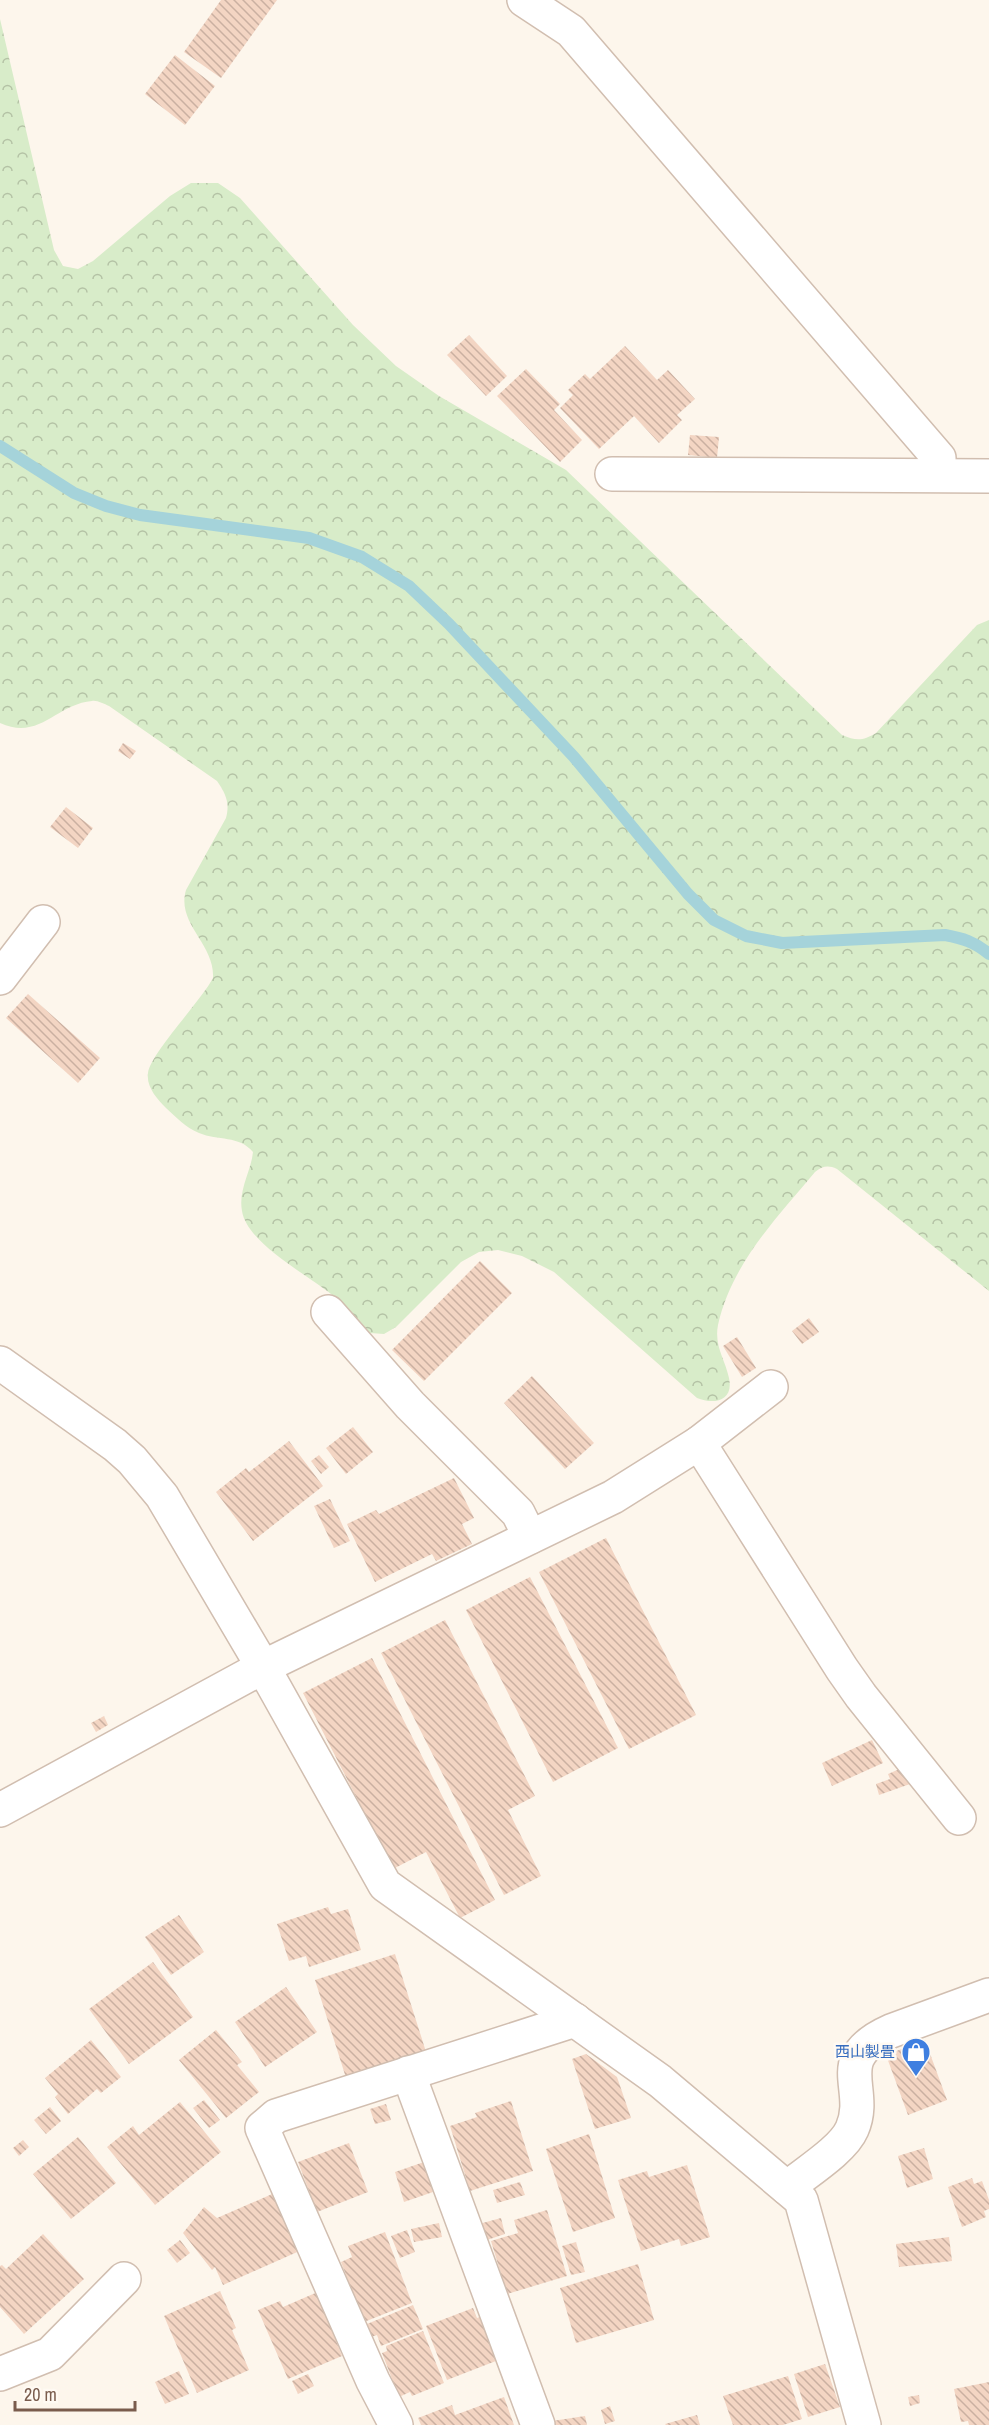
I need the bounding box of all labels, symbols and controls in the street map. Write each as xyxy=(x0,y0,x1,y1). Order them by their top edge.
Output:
shop icon: 西山製畳 xyxy=(900,2036,932,2078)
place label: 西山製畳 xyxy=(835,2041,895,2062)
scale bar xyxy=(15,2374,135,2412)
text: 20 m xyxy=(24,2382,57,2407)

